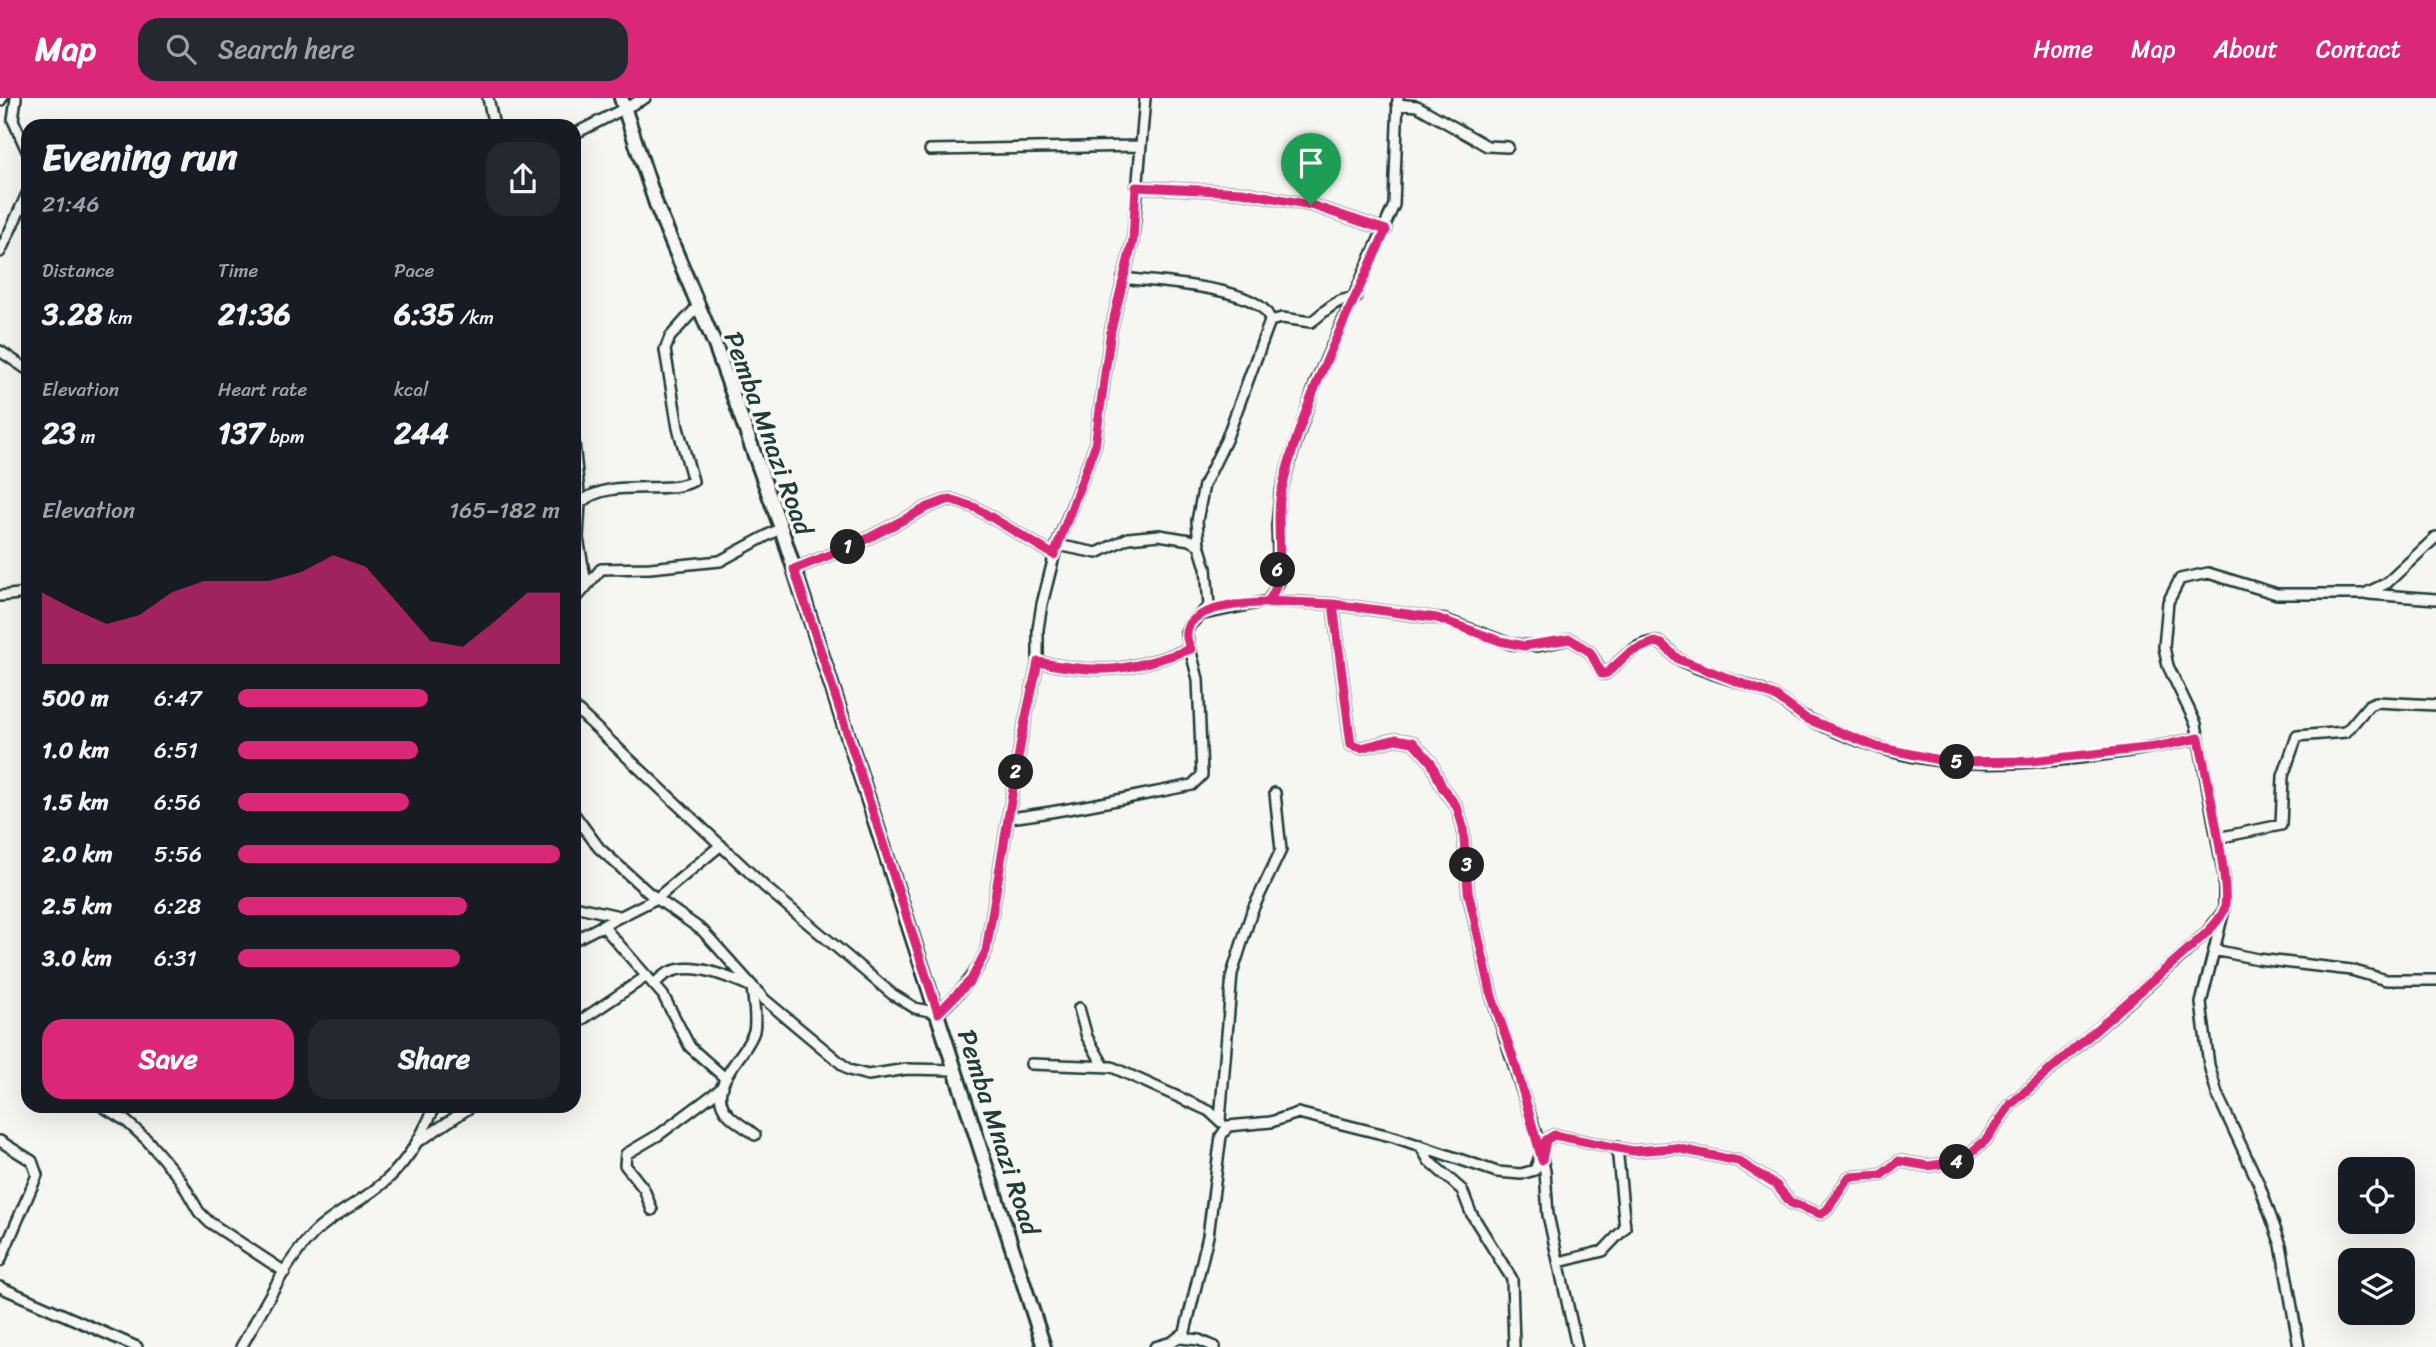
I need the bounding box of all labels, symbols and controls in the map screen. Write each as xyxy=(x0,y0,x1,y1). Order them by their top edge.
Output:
search box xyxy=(138,18,628,81)
text: Map xyxy=(35,20,96,78)
text: Search here xyxy=(218,26,355,72)
text: Home xyxy=(2033,28,2093,70)
text: Map xyxy=(2131,28,2175,70)
text: About xyxy=(2213,28,2278,70)
text: Contact xyxy=(2316,28,2401,70)
icon: search xyxy=(162,30,200,68)
text: Evening run xyxy=(42,124,238,191)
pin xyxy=(1281,133,1341,205)
button: share xyxy=(486,142,560,216)
icon: arrive xyxy=(1292,144,1330,182)
text: 21:46 xyxy=(42,184,100,225)
text: Distance xyxy=(42,254,114,287)
text: Time xyxy=(218,254,258,287)
text: Pace xyxy=(394,254,434,287)
text: 3.28 xyxy=(42,287,103,341)
text: 21:36 xyxy=(218,287,291,341)
text: 6:35 xyxy=(394,287,455,341)
text: km xyxy=(103,301,133,334)
text: /km xyxy=(455,301,494,334)
street label: Pemba Mnazi Road xyxy=(711,325,828,544)
text: Elevation xyxy=(42,373,119,406)
text: Heart rate xyxy=(218,373,307,406)
text: kcal xyxy=(394,373,429,406)
text: 23 xyxy=(42,406,76,460)
text: 137 xyxy=(218,406,264,460)
text: 244 xyxy=(394,406,449,460)
text: m xyxy=(76,420,95,453)
text: bpm xyxy=(264,420,304,453)
text: Elevation xyxy=(42,490,135,531)
text: 165–182 m xyxy=(449,490,560,531)
pin: 1 xyxy=(830,530,866,564)
text: 1 xyxy=(843,530,852,563)
pin: 6 xyxy=(1260,552,1296,588)
text: 6 xyxy=(1272,553,1283,586)
text: 500 m xyxy=(42,678,109,719)
text: 6:47 xyxy=(154,678,202,719)
text: 1.0 km xyxy=(42,730,109,771)
text: 6:51 xyxy=(154,730,198,771)
pin: 5 xyxy=(1940,744,1974,780)
text: 5 xyxy=(1951,745,1962,778)
pin: 2 xyxy=(998,754,1034,790)
text: 2 xyxy=(1010,755,1021,788)
text: 1.5 km xyxy=(42,782,109,823)
text: 6:56 xyxy=(154,782,201,823)
text: 2.0 km xyxy=(42,834,113,875)
text: 5:56 xyxy=(154,834,202,875)
pin: 3 xyxy=(1450,848,1484,882)
text: 3 xyxy=(1461,848,1472,881)
text: 2.5 km xyxy=(42,886,112,927)
text: 6:28 xyxy=(154,886,201,927)
text: 3.0 km xyxy=(42,938,112,979)
text: 6:31 xyxy=(154,938,197,979)
button: Save xyxy=(42,1019,294,1099)
button: Share xyxy=(308,1019,560,1099)
street label: Pemba Mnazi Road xyxy=(944,1023,1055,1243)
pin: 4 xyxy=(1940,1144,1974,1180)
text: 4 xyxy=(1951,1145,1962,1178)
map controls xyxy=(2338,1157,2415,1325)
button: locate xyxy=(2338,1157,2415,1234)
button: layers xyxy=(2338,1248,2415,1325)

